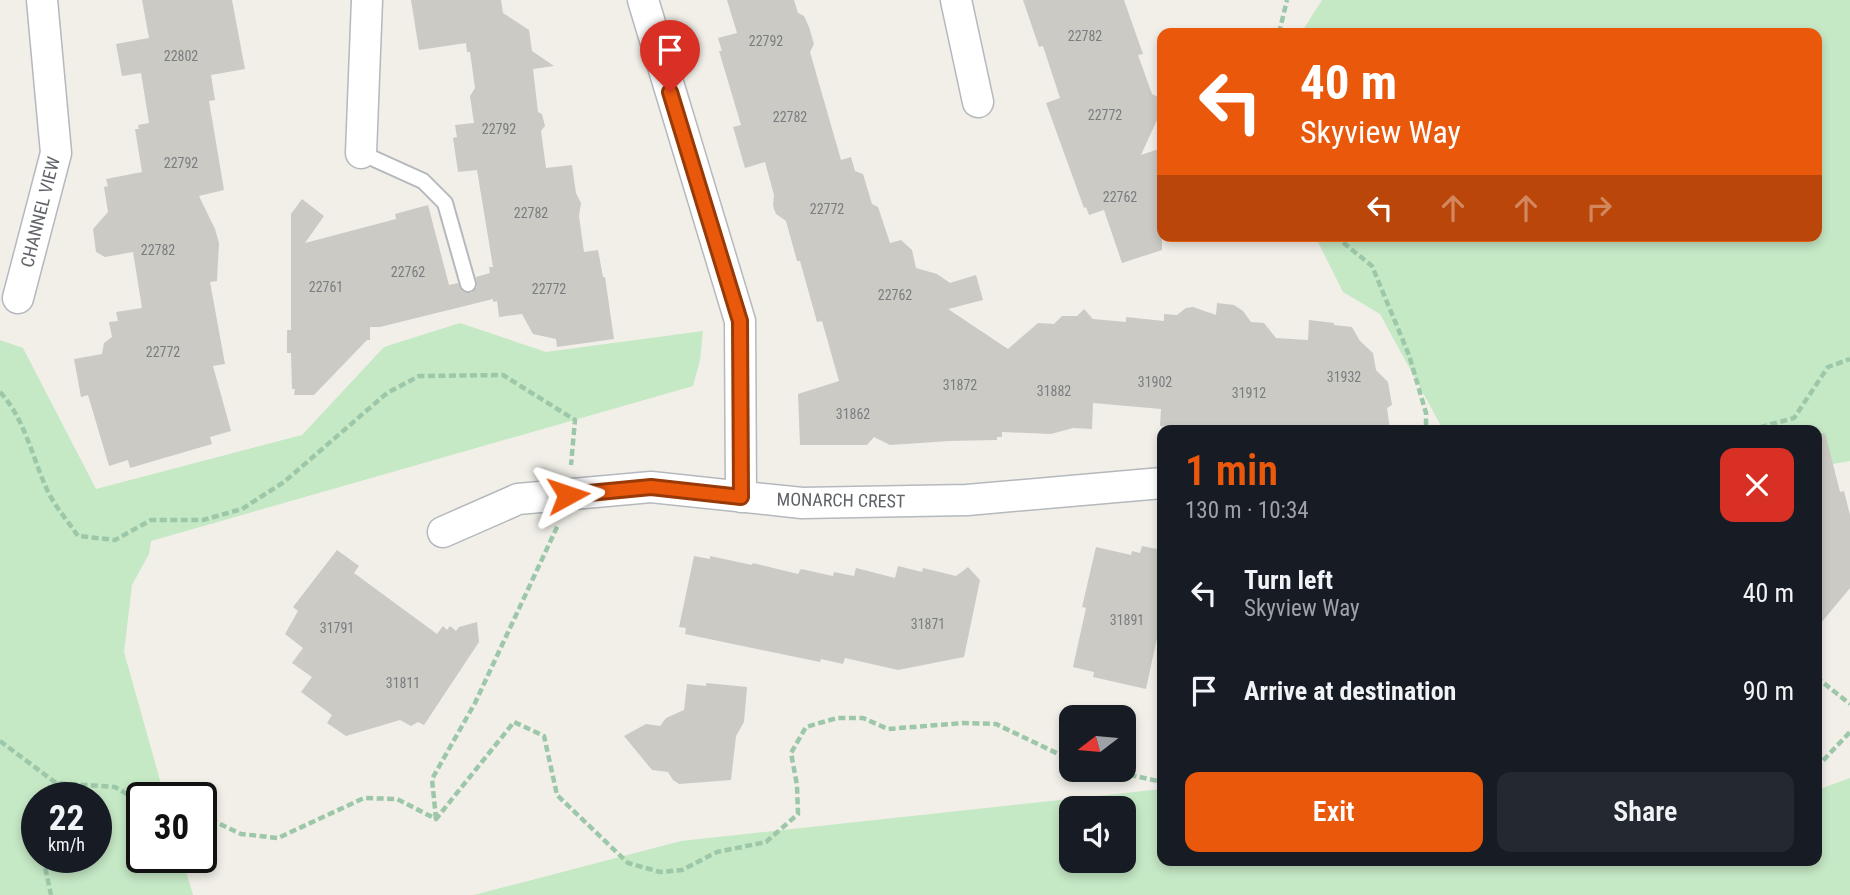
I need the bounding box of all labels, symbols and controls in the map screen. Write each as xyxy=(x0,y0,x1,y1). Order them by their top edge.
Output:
pin xyxy=(640,20,700,92)
house number: 22782 xyxy=(1068,28,1102,44)
icon: arrive xyxy=(651,31,689,69)
house number: 22792 xyxy=(749,33,783,49)
house number: 22802 xyxy=(164,48,198,64)
text: 40 m xyxy=(1300,54,1397,111)
icon: left xyxy=(1185,56,1276,147)
house number: 22772 xyxy=(1088,107,1122,123)
house number: 22782 xyxy=(773,109,807,125)
text: Skyview Way xyxy=(1300,113,1461,151)
house number: 22792 xyxy=(482,121,516,137)
street label: CHANNEL VIEW xyxy=(16,154,64,269)
house number: 22792 xyxy=(164,155,198,171)
house number: 22762 xyxy=(1103,189,1137,205)
icon: left xyxy=(1361,189,1399,227)
icon: ahead xyxy=(1434,189,1472,227)
icon: ahead xyxy=(1507,189,1545,227)
icon: right xyxy=(1580,189,1618,227)
house number: 22772 xyxy=(810,201,844,217)
house number: 22782 xyxy=(514,205,548,221)
house number: 22782 xyxy=(141,242,175,258)
house number: 22762 xyxy=(391,264,425,280)
house number: 22761 xyxy=(309,279,343,295)
house number: 22772 xyxy=(532,281,566,297)
house number: 22762 xyxy=(878,287,912,303)
house number: 22772 xyxy=(146,344,180,360)
house number: 31932 xyxy=(1327,369,1361,385)
house number: 31902 xyxy=(1138,374,1172,390)
house number: 31872 xyxy=(943,377,977,393)
house number: 31882 xyxy=(1037,383,1071,399)
house number: 31912 xyxy=(1232,385,1266,401)
house number: 31862 xyxy=(836,406,870,422)
text: 1 min xyxy=(1185,446,1278,495)
button: close xyxy=(1720,448,1794,522)
position arrow xyxy=(531,458,605,532)
street label: MONARCH CREST xyxy=(777,488,905,512)
text: 130 m · 10:34 xyxy=(1185,497,1309,524)
text: Turn left xyxy=(1244,565,1333,595)
icon: left xyxy=(1185,574,1223,612)
text: 40 m xyxy=(1743,578,1794,608)
text: Skyview Way xyxy=(1244,595,1360,622)
house number: 31891 xyxy=(1110,612,1144,628)
house number: 31871 xyxy=(911,616,945,632)
house number: 31791 xyxy=(320,620,354,636)
icon: arrive xyxy=(1185,672,1223,710)
house number: 31811 xyxy=(386,675,420,691)
text: Arrive at destination xyxy=(1244,676,1456,706)
text: 90 m xyxy=(1743,676,1794,706)
north arrow xyxy=(1059,705,1136,782)
map controls xyxy=(1059,705,1136,873)
button: Exit xyxy=(1185,772,1483,852)
button: Share xyxy=(1497,772,1794,852)
speed limit sign: 30 xyxy=(126,782,217,873)
button: sound xyxy=(1059,796,1136,873)
text: 22 xyxy=(49,798,84,839)
text: km/h xyxy=(48,834,85,855)

